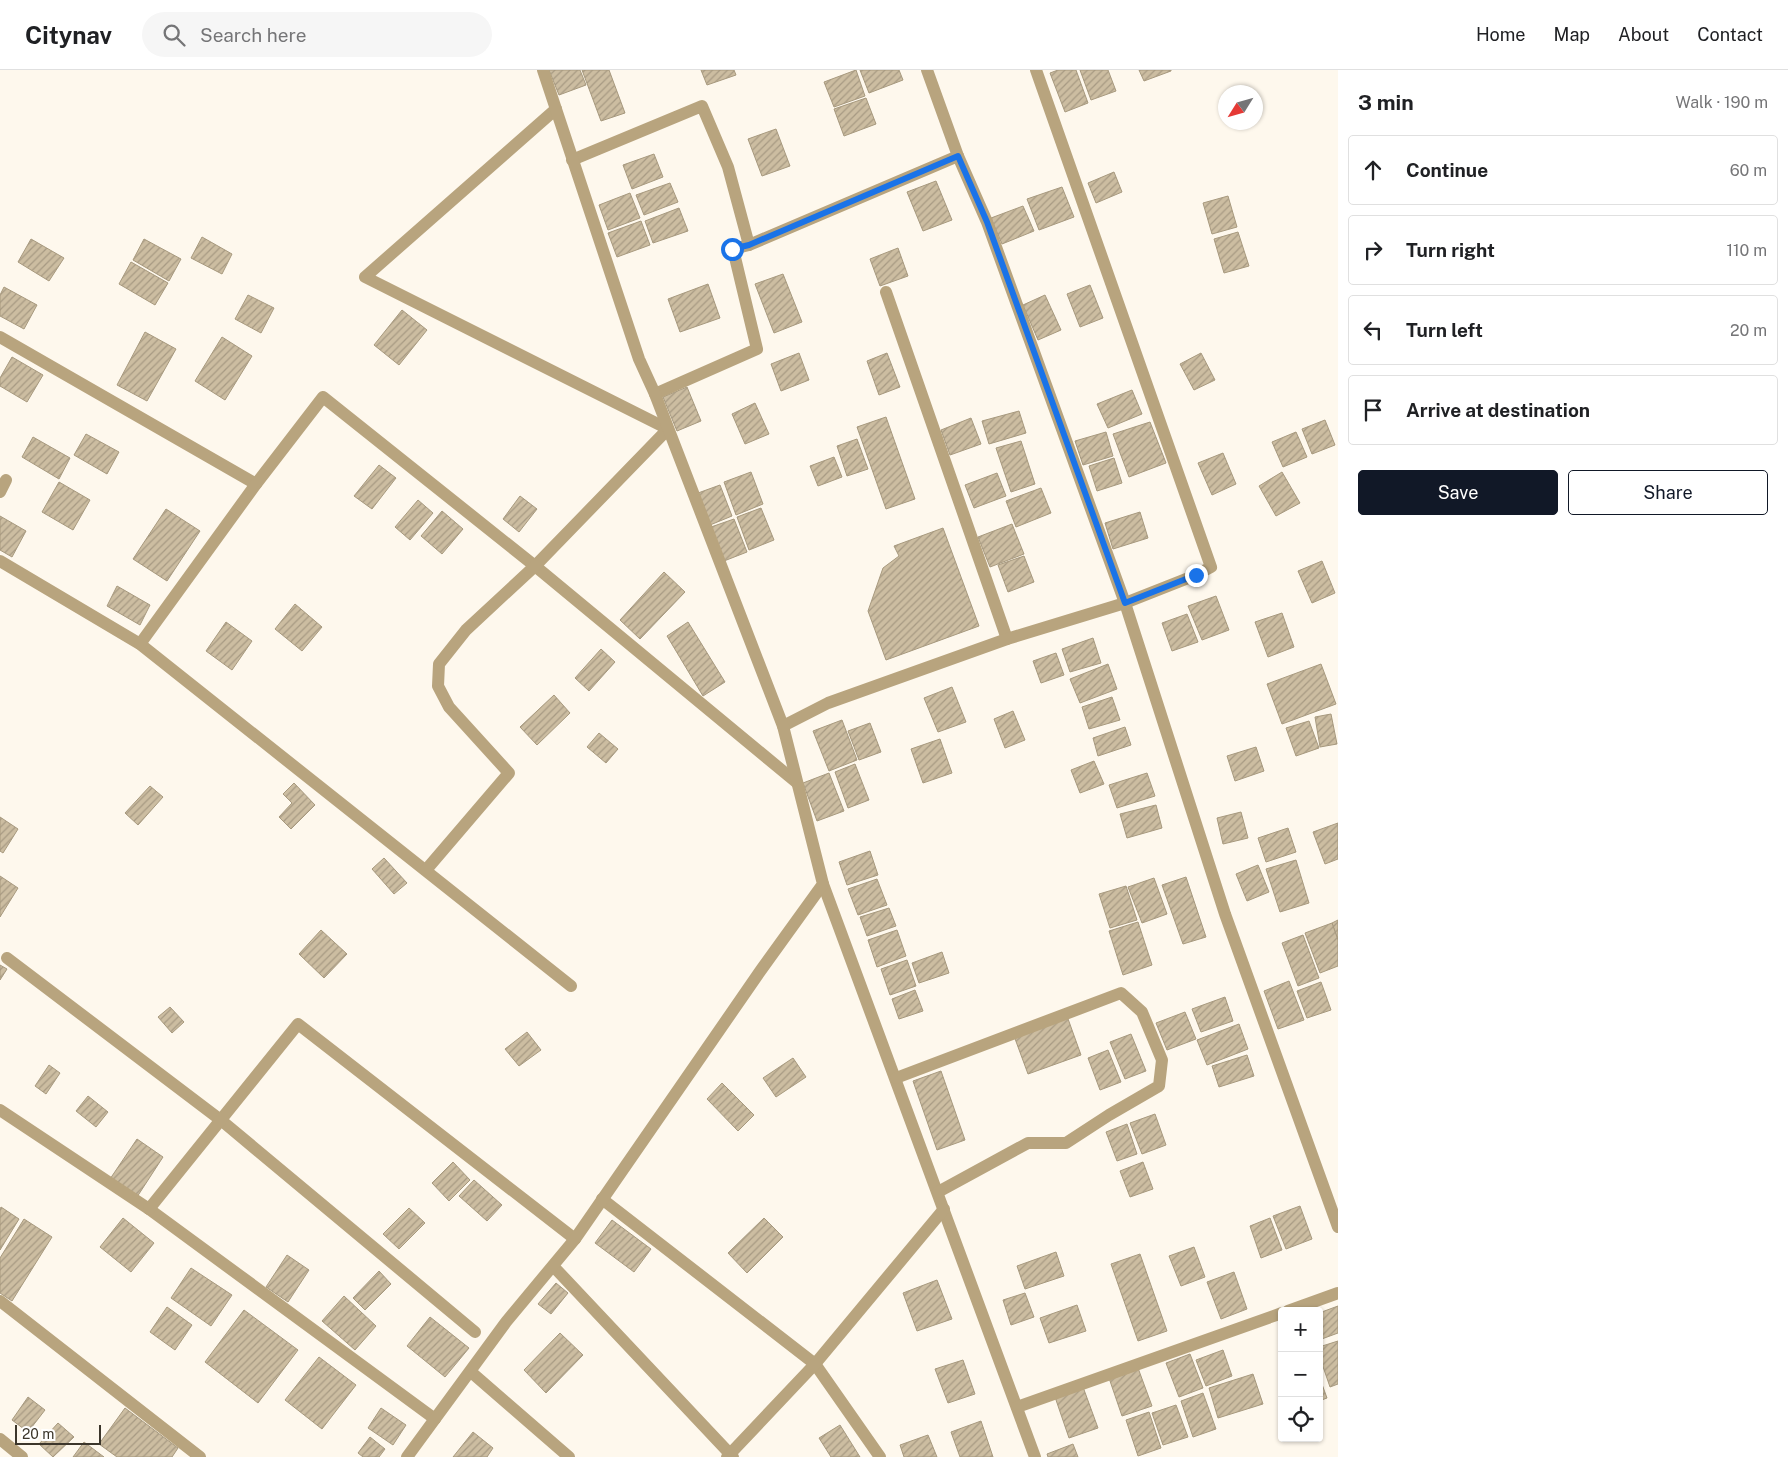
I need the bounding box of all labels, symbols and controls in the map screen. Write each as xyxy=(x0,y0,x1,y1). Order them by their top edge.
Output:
search box xyxy=(142,12,492,57)
text: Citynav xyxy=(25,21,112,49)
icon: search xyxy=(160,21,188,49)
text: Search here xyxy=(200,24,307,46)
text: Home xyxy=(1476,24,1526,45)
text: Map xyxy=(1554,24,1590,45)
text: About xyxy=(1618,24,1669,45)
text: Contact xyxy=(1697,24,1763,45)
north arrow xyxy=(1218,85,1263,130)
text: 3 min xyxy=(1358,90,1414,115)
text: Walk · 190 m xyxy=(1676,93,1768,112)
icon: ahead xyxy=(1359,156,1387,184)
text: Continue xyxy=(1406,159,1488,181)
text: 60 m xyxy=(1730,161,1767,180)
icon: right xyxy=(1359,236,1387,264)
route start xyxy=(721,238,744,261)
text: Turn right xyxy=(1406,239,1495,261)
text: 110 m xyxy=(1726,241,1767,260)
icon: left xyxy=(1359,316,1387,344)
text: Turn left xyxy=(1406,319,1483,341)
text: 20 m xyxy=(1730,321,1767,340)
icon: arrive xyxy=(1359,396,1387,424)
text: Arrive at destination xyxy=(1406,399,1590,421)
button: Save xyxy=(1358,470,1558,515)
button: Share xyxy=(1568,470,1768,515)
route end xyxy=(1185,564,1208,587)
map controls xyxy=(1278,1307,1323,1442)
button: + xyxy=(1278,1307,1323,1352)
button: − xyxy=(1278,1352,1323,1397)
button: locate xyxy=(1278,1397,1323,1442)
scale bar xyxy=(15,1422,101,1445)
text: 20 m xyxy=(22,1426,54,1442)

